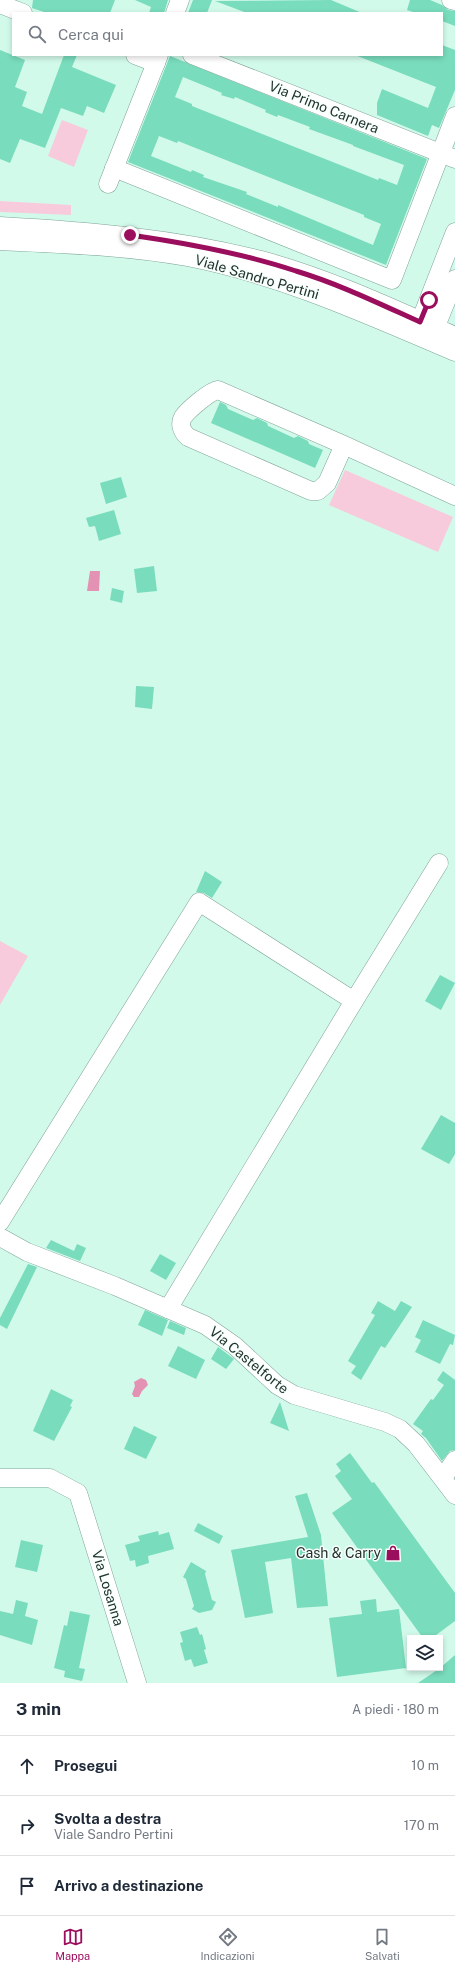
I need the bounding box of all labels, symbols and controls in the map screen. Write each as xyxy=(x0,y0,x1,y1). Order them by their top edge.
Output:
search box xyxy=(12,12,443,56)
icon: search xyxy=(26,23,48,45)
text: Cerca qui xyxy=(58,26,124,43)
street label: Via Primo Carnera xyxy=(267,78,381,136)
route end xyxy=(121,226,139,244)
street label: Viale Sandro Pertini xyxy=(193,252,321,302)
route start xyxy=(420,291,438,309)
street label: Via Castelforte xyxy=(206,1323,292,1397)
shop icon: Cash & Carry xyxy=(384,1544,402,1562)
place label: Cash & Carry xyxy=(296,1545,381,1561)
street label: Via Losanna xyxy=(89,1548,127,1628)
map controls xyxy=(407,1635,443,1671)
button: layers xyxy=(407,1635,443,1671)
text: 3 min xyxy=(16,1699,61,1719)
text: A piedi · 180 m xyxy=(352,1702,439,1717)
icon: ahead xyxy=(16,1755,38,1777)
text: Prosegui xyxy=(54,1757,117,1774)
text: 10 m xyxy=(411,1758,439,1773)
text: Svolta a destra xyxy=(54,1810,161,1827)
icon: right xyxy=(16,1815,38,1837)
text: 170 m xyxy=(404,1818,439,1833)
text: Viale Sandro Pertini xyxy=(54,1827,173,1842)
icon: arrive xyxy=(16,1875,38,1897)
text: Arrivo a destinazione xyxy=(54,1877,203,1894)
tab: Mappa xyxy=(55,1926,90,1962)
tab: Indicazioni xyxy=(200,1926,255,1962)
tab: Salvati xyxy=(365,1926,400,1962)

